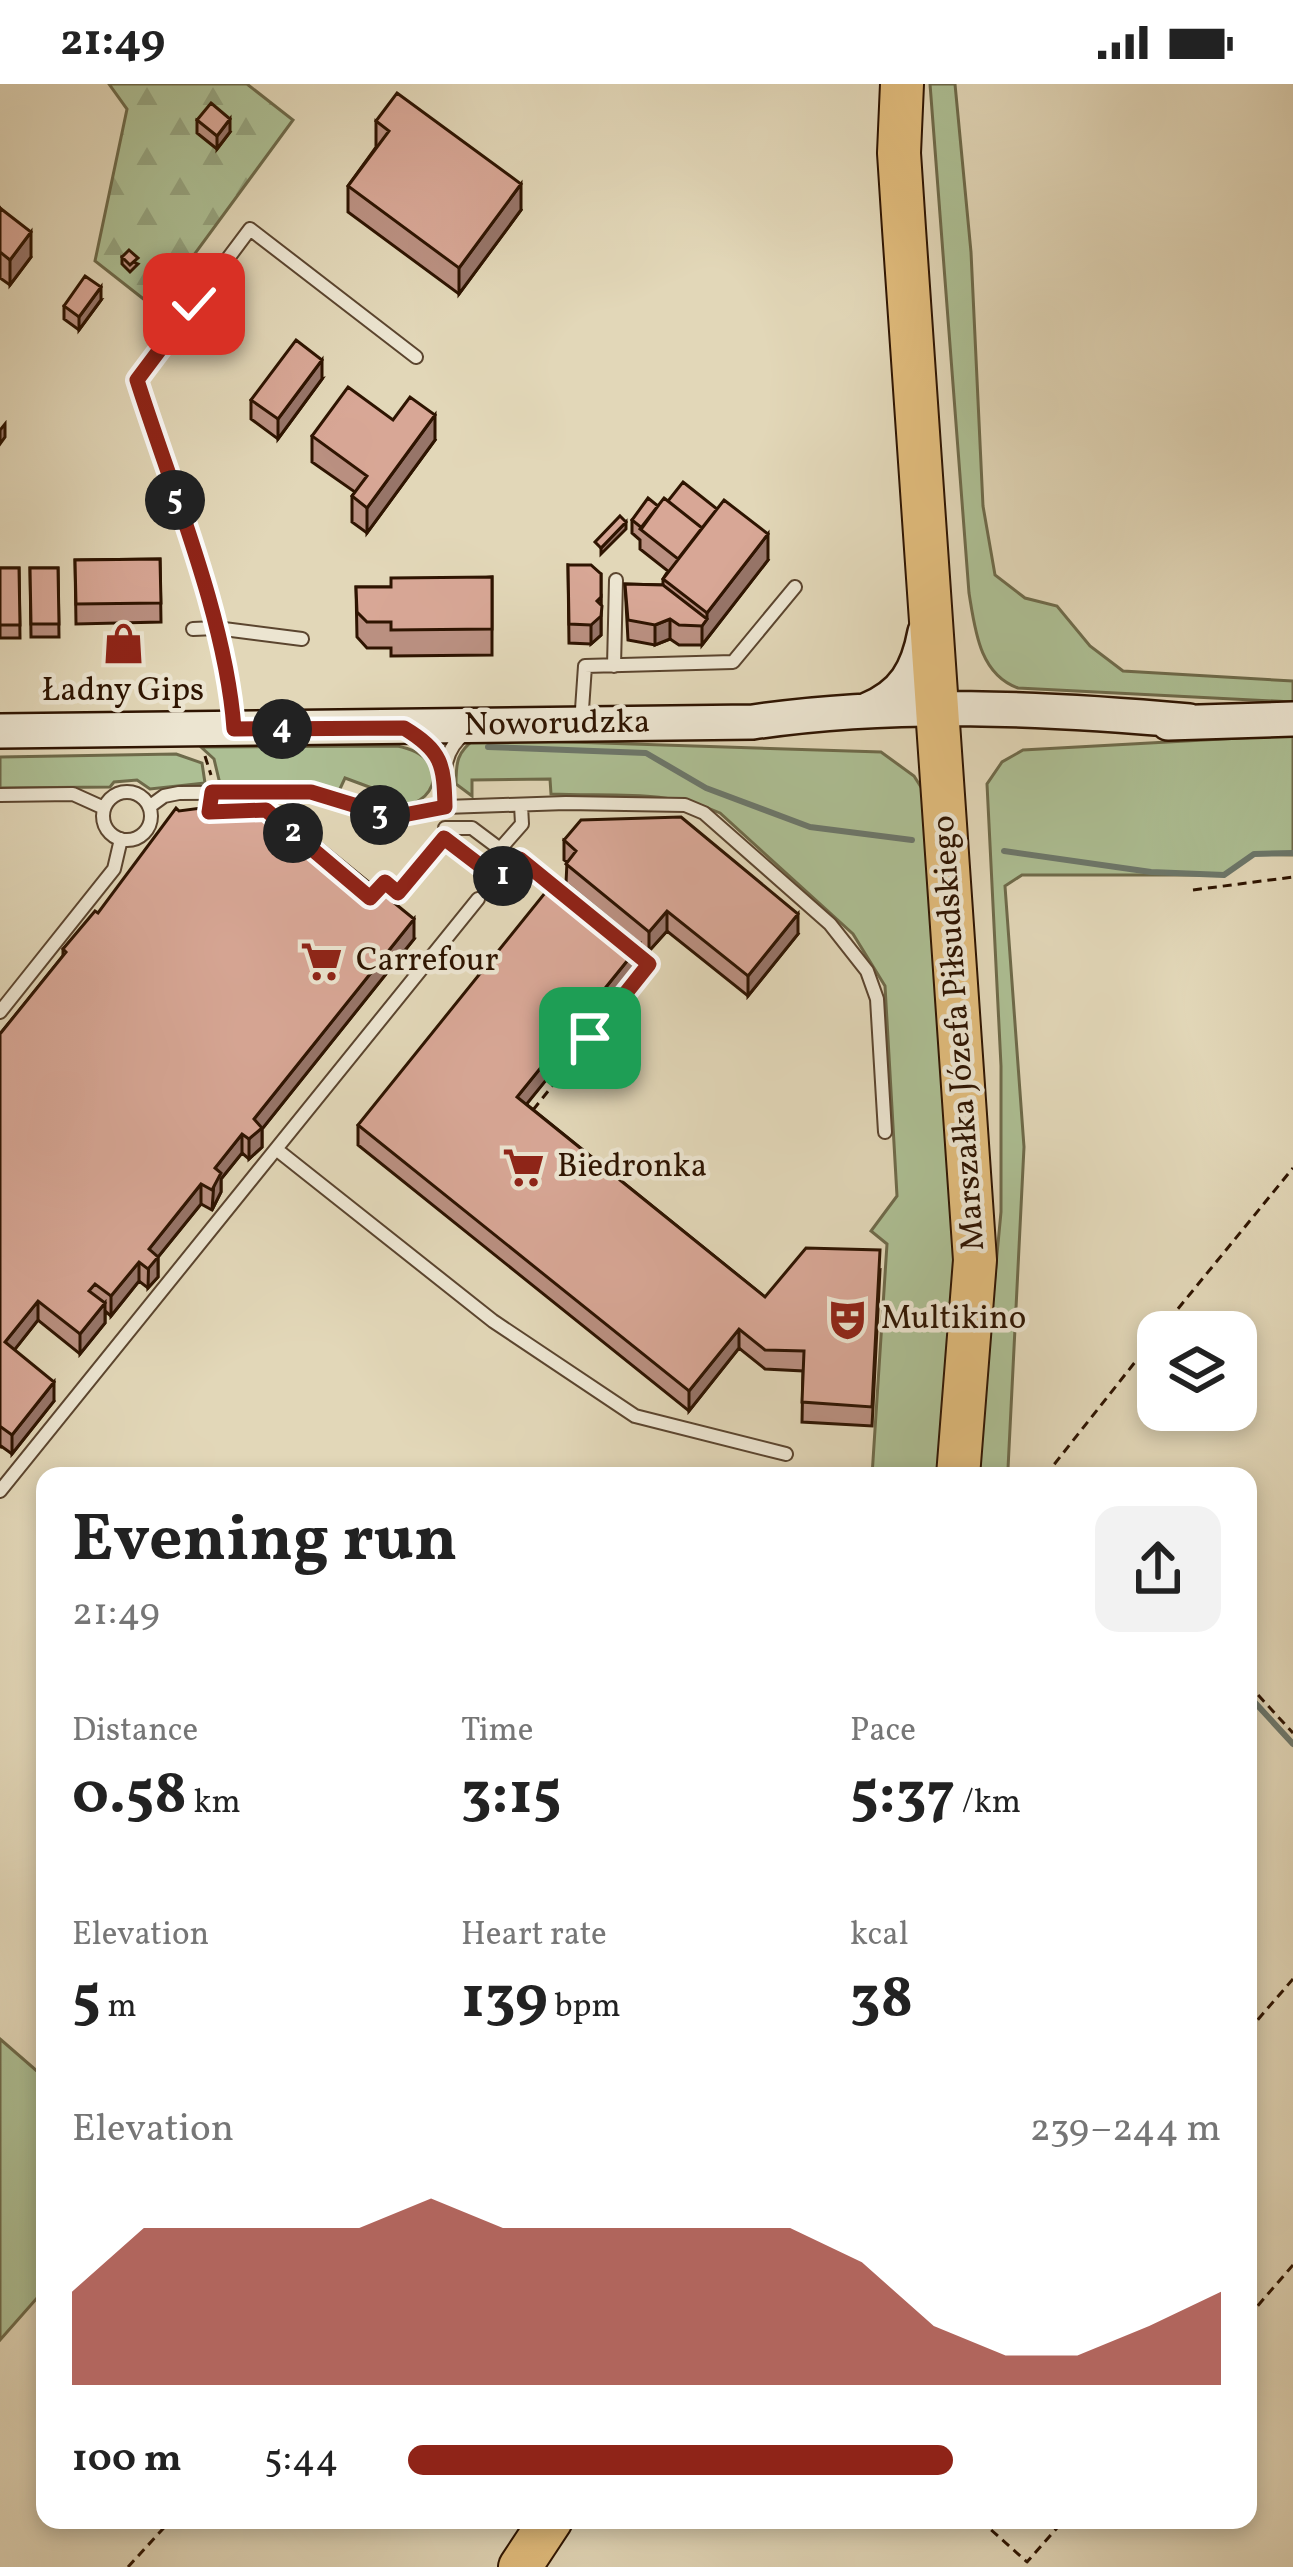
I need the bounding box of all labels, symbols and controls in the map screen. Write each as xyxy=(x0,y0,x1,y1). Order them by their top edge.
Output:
text: 21:49 xyxy=(60,11,165,74)
pin xyxy=(143,253,245,355)
icon: check xyxy=(161,271,227,337)
pin: 5 xyxy=(145,470,205,530)
text: 5 xyxy=(167,477,183,523)
shop icon: Ładny Gips xyxy=(100,621,146,667)
place label: Ładny Gips xyxy=(42,669,204,715)
pin: 4 xyxy=(252,699,312,759)
street label: Noworudzka xyxy=(463,700,651,750)
text: 4 xyxy=(272,706,292,752)
pin: 3 xyxy=(350,785,410,845)
text: 3 xyxy=(372,792,388,838)
pin: 2 xyxy=(263,803,323,863)
text: 2 xyxy=(284,810,302,856)
street label: Marszałka Józefa Piłsudskiego xyxy=(922,814,998,1252)
pin: 1 xyxy=(473,846,533,906)
text: 1 xyxy=(496,853,510,899)
supermarket icon: Carrefour xyxy=(299,939,345,985)
place label: Carrefour xyxy=(356,939,499,985)
pin xyxy=(539,987,641,1089)
icon: arrive xyxy=(557,1005,623,1071)
supermarket icon: Biedronka xyxy=(500,1145,546,1191)
place label: Biedronka xyxy=(557,1145,707,1191)
theatre icon: Multikino xyxy=(824,1297,870,1343)
place label: Multikino xyxy=(881,1297,1026,1343)
map controls xyxy=(1137,1311,1257,1431)
button: layers xyxy=(1137,1311,1257,1431)
text: Evening run xyxy=(72,1496,458,1588)
button: share xyxy=(1095,1506,1221,1632)
text: 21:49 xyxy=(72,1587,160,1641)
text: Distance xyxy=(72,1709,198,1755)
text: Time xyxy=(461,1709,533,1755)
text: Pace xyxy=(850,1709,916,1755)
text: 0.58 xyxy=(72,1755,187,1838)
text: 3:15 xyxy=(461,1755,562,1838)
text: 5:37 xyxy=(850,1755,955,1838)
text: km xyxy=(187,1781,241,1827)
text: /km xyxy=(955,1781,1021,1827)
text: Elevation xyxy=(72,1913,209,1959)
text: Heart rate xyxy=(461,1913,607,1959)
text: kcal xyxy=(850,1913,909,1959)
text: 5 xyxy=(72,1959,101,2042)
text: 139 xyxy=(461,1959,548,2042)
text: 38 xyxy=(850,1959,913,2042)
text: m xyxy=(101,1985,137,2031)
text: bpm xyxy=(548,1985,621,2031)
text: Elevation xyxy=(72,2103,234,2157)
text: 239–244 m xyxy=(1030,2103,1221,2157)
text: 100 m xyxy=(72,2433,182,2487)
text: 5:44 xyxy=(264,2433,339,2487)

